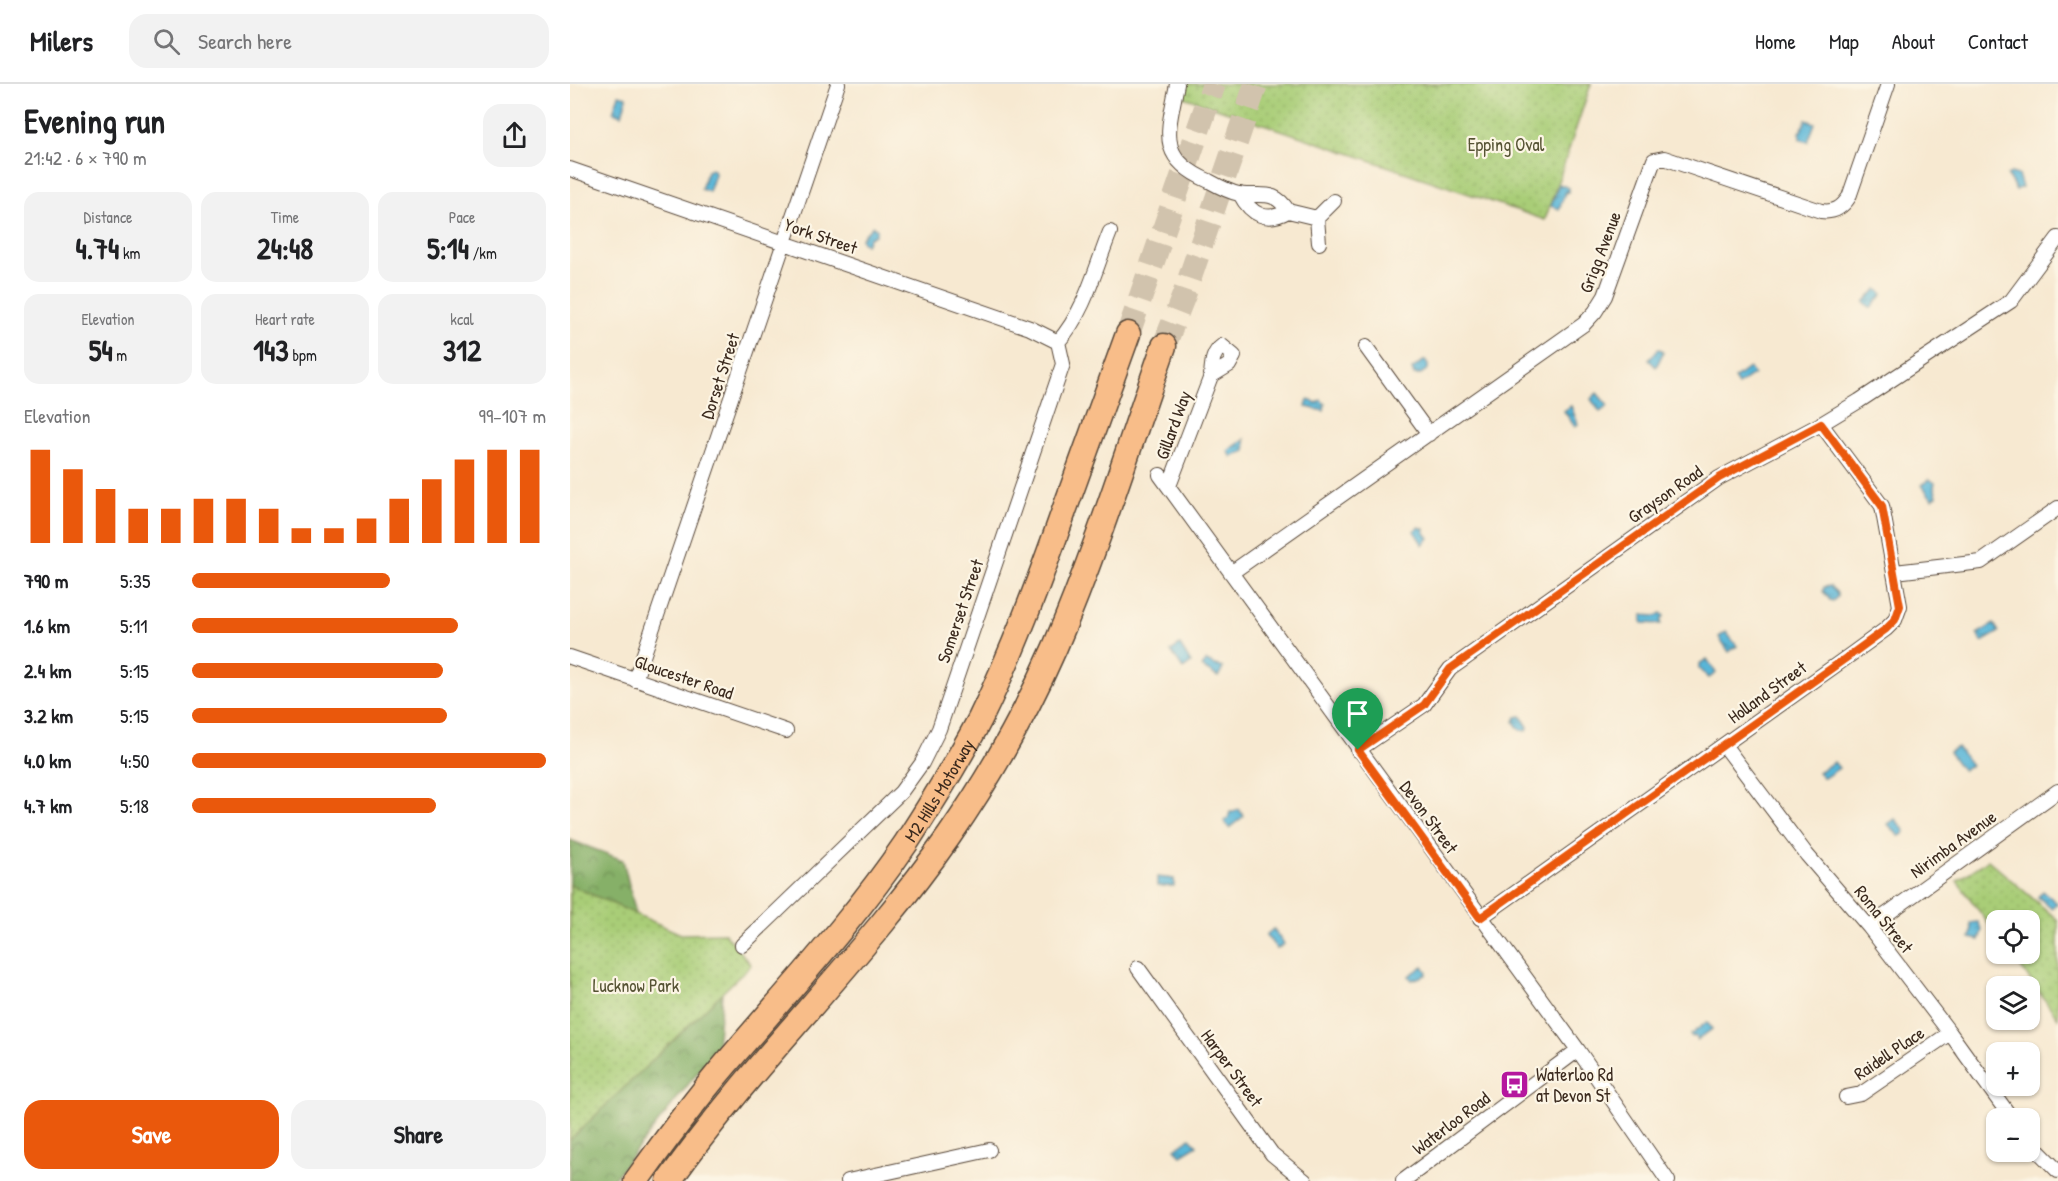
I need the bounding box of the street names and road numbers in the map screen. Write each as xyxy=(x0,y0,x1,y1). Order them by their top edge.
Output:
street label: Grigg Avenue xyxy=(1573,208,1627,296)
street label: York Street xyxy=(781,212,862,260)
street label: Dorset Street xyxy=(694,329,746,422)
street label: Gillard Way xyxy=(1149,387,1197,463)
street label: Grayson Road xyxy=(1623,459,1707,529)
street label: Somerset Street xyxy=(931,555,990,666)
street label: Gloucester Road xyxy=(631,648,737,706)
street label: Holland Street xyxy=(1723,654,1812,729)
street label: M2 Hills Motorway xyxy=(898,734,980,846)
street label: Devon Street xyxy=(1394,776,1464,859)
street label: Nirimba Avenue xyxy=(1905,804,2001,884)
street label: Roma Street xyxy=(1849,880,1920,959)
street label: Raidell Place xyxy=(1849,1020,1929,1086)
street label: Harper Street xyxy=(1195,1024,1269,1113)
street label: Waterloo Road xyxy=(1407,1086,1495,1160)

